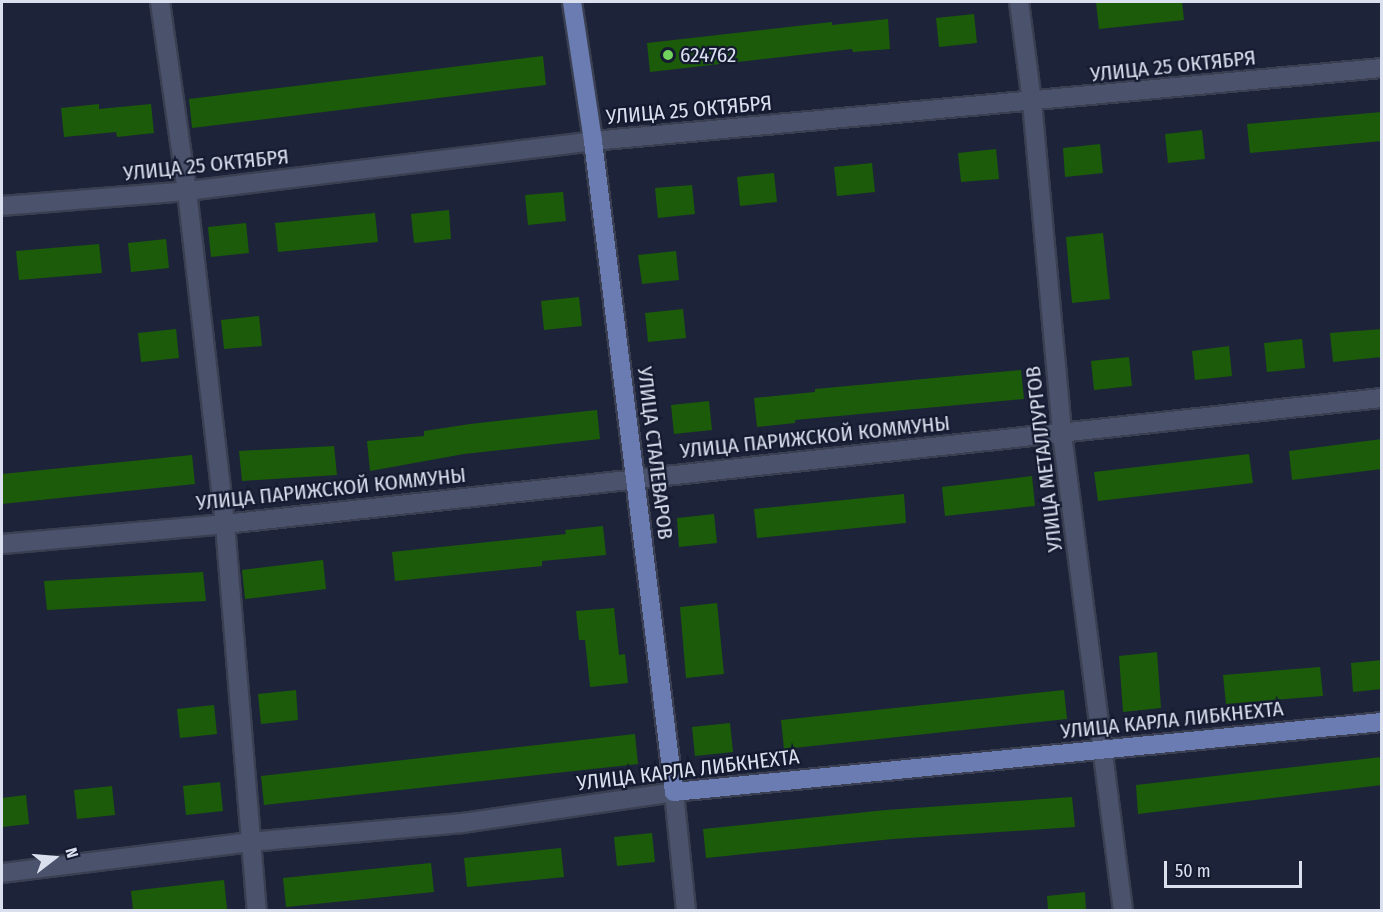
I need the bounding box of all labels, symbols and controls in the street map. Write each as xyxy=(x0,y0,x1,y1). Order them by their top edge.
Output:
place label: 624762 xyxy=(680,42,736,68)
street label: УЛИЦА 25 ОКТЯБРЯ xyxy=(1089,45,1257,87)
marker: 624762 xyxy=(661,48,675,62)
street label: УЛИЦА 25 ОКТЯБРЯ xyxy=(605,90,773,130)
street label: УЛИЦА 25 ОКТЯБРЯ xyxy=(122,144,290,186)
street label: УЛИЦА СТАЛЕВАРОВ xyxy=(632,365,678,541)
street label: УЛИЦА МЕТАЛЛУРГОВ xyxy=(1020,365,1068,553)
street label: УЛИЦА ПАРИЖСКОЙ КОММУНЫ xyxy=(679,410,951,464)
street label: УЛИЦА ПАРИЖСКОЙ КОММУНЫ xyxy=(195,462,467,516)
street label: УЛИЦА КАРЛА ЛИБКНЕХТА xyxy=(1059,696,1285,744)
street label: УЛИЦА КАРЛА ЛИБКНЕХТА xyxy=(575,744,801,796)
north arrow xyxy=(24,828,84,888)
text: N xyxy=(61,846,82,860)
scale bar xyxy=(1167,849,1305,887)
text: 50 m xyxy=(1175,860,1211,882)

